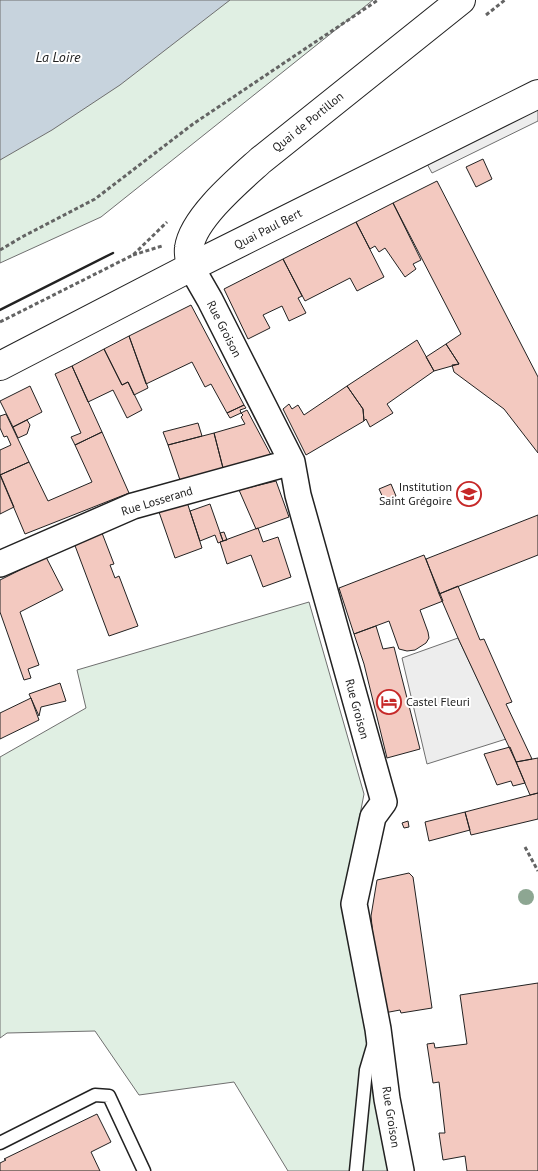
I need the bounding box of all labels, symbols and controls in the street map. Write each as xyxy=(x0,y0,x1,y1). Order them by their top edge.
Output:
water label: La Loire xyxy=(35,48,81,66)
street label: Quai de Portillon xyxy=(269,88,346,155)
street label: Quai Paul Bert xyxy=(231,205,304,252)
street label: Rue Groison xyxy=(204,298,245,360)
place label: Institution Saint Grégoire xyxy=(379,479,452,508)
school or university icon: Institution Saint Grégoire xyxy=(456,481,482,507)
street label: Rue Losserand xyxy=(119,483,194,519)
street label: Rue Groison xyxy=(342,677,373,741)
hotel icon: Castel Fleuri xyxy=(376,689,402,715)
place label: Castel Fleuri xyxy=(406,694,470,709)
street label: Rue Groison xyxy=(379,1085,404,1149)

